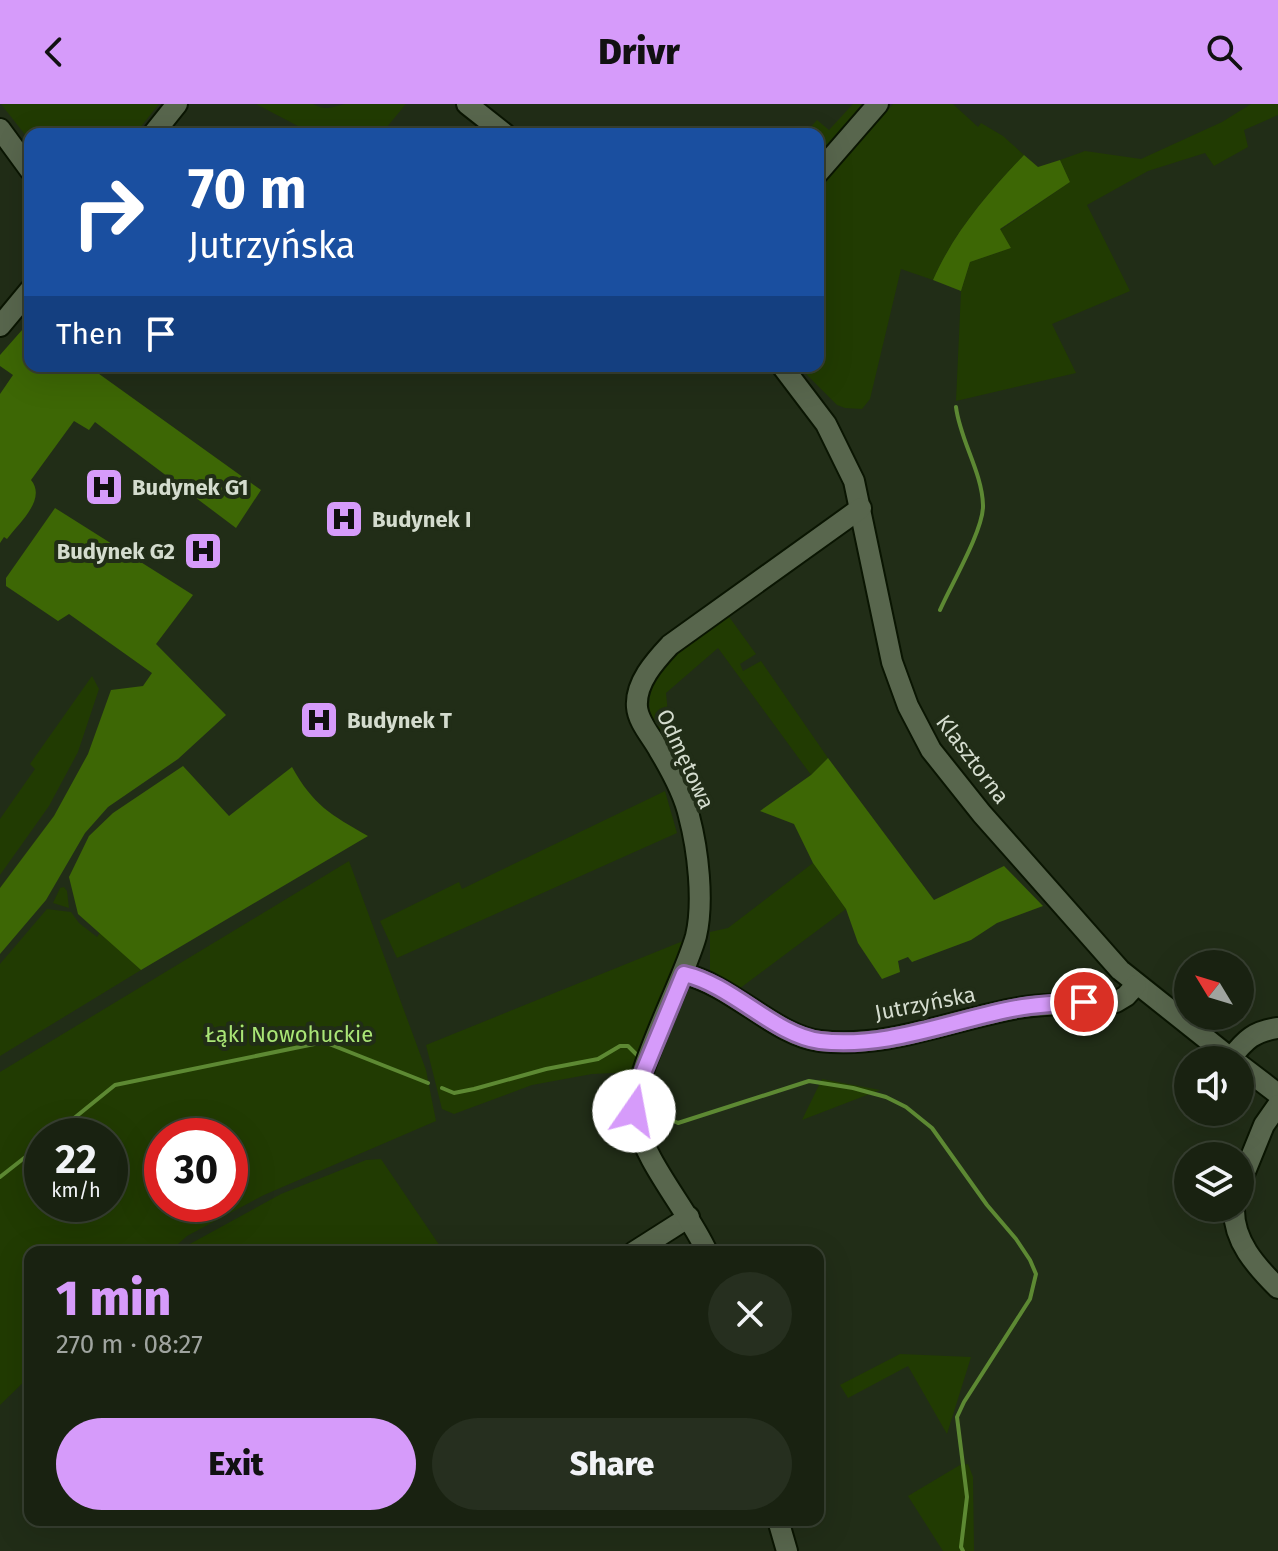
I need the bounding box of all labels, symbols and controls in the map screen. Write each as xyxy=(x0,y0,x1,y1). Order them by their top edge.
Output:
icon: back xyxy=(32,30,76,74)
text: Drivr xyxy=(598,30,680,74)
icon: search xyxy=(1202,30,1246,74)
text: 70 m xyxy=(188,156,307,223)
icon: right xyxy=(56,160,160,264)
text: Jutrzyńska xyxy=(188,224,355,268)
icon: arrive xyxy=(139,312,183,356)
text: Then xyxy=(56,316,123,352)
hospital icon: Budynek G1 xyxy=(83,466,125,508)
place label: Budynek G1 xyxy=(132,474,249,501)
hospital icon: Budynek I xyxy=(323,498,365,540)
place label: Budynek I xyxy=(372,506,471,533)
hospital icon: Budynek G2 xyxy=(182,530,224,572)
place label: Budynek G2 xyxy=(57,538,175,565)
hospital icon: Budynek T xyxy=(298,699,340,741)
street label: Odmętowa xyxy=(651,705,720,813)
place label: Budynek T xyxy=(347,707,452,734)
street label: Klasztorna xyxy=(930,709,1015,809)
north arrow xyxy=(1174,950,1254,1030)
map controls xyxy=(1174,950,1254,1222)
pin xyxy=(1050,968,1118,1036)
street label: Jutrzyńska xyxy=(872,980,978,1026)
icon: arrive xyxy=(1062,980,1106,1024)
park label: Łąki Nowohuckie xyxy=(205,1021,373,1048)
button: sound xyxy=(1174,1046,1254,1126)
position arrow xyxy=(592,1069,676,1153)
speed limit sign: 30 xyxy=(144,1118,248,1222)
text: 22 xyxy=(55,1136,97,1184)
button: layers xyxy=(1174,1142,1254,1222)
text: km/h xyxy=(51,1178,101,1202)
text: 1 min xyxy=(56,1270,171,1328)
button: close xyxy=(708,1272,792,1356)
text: 270 m · 08:27 xyxy=(56,1329,203,1360)
button: Exit xyxy=(56,1418,416,1510)
button: Share xyxy=(432,1418,792,1510)

